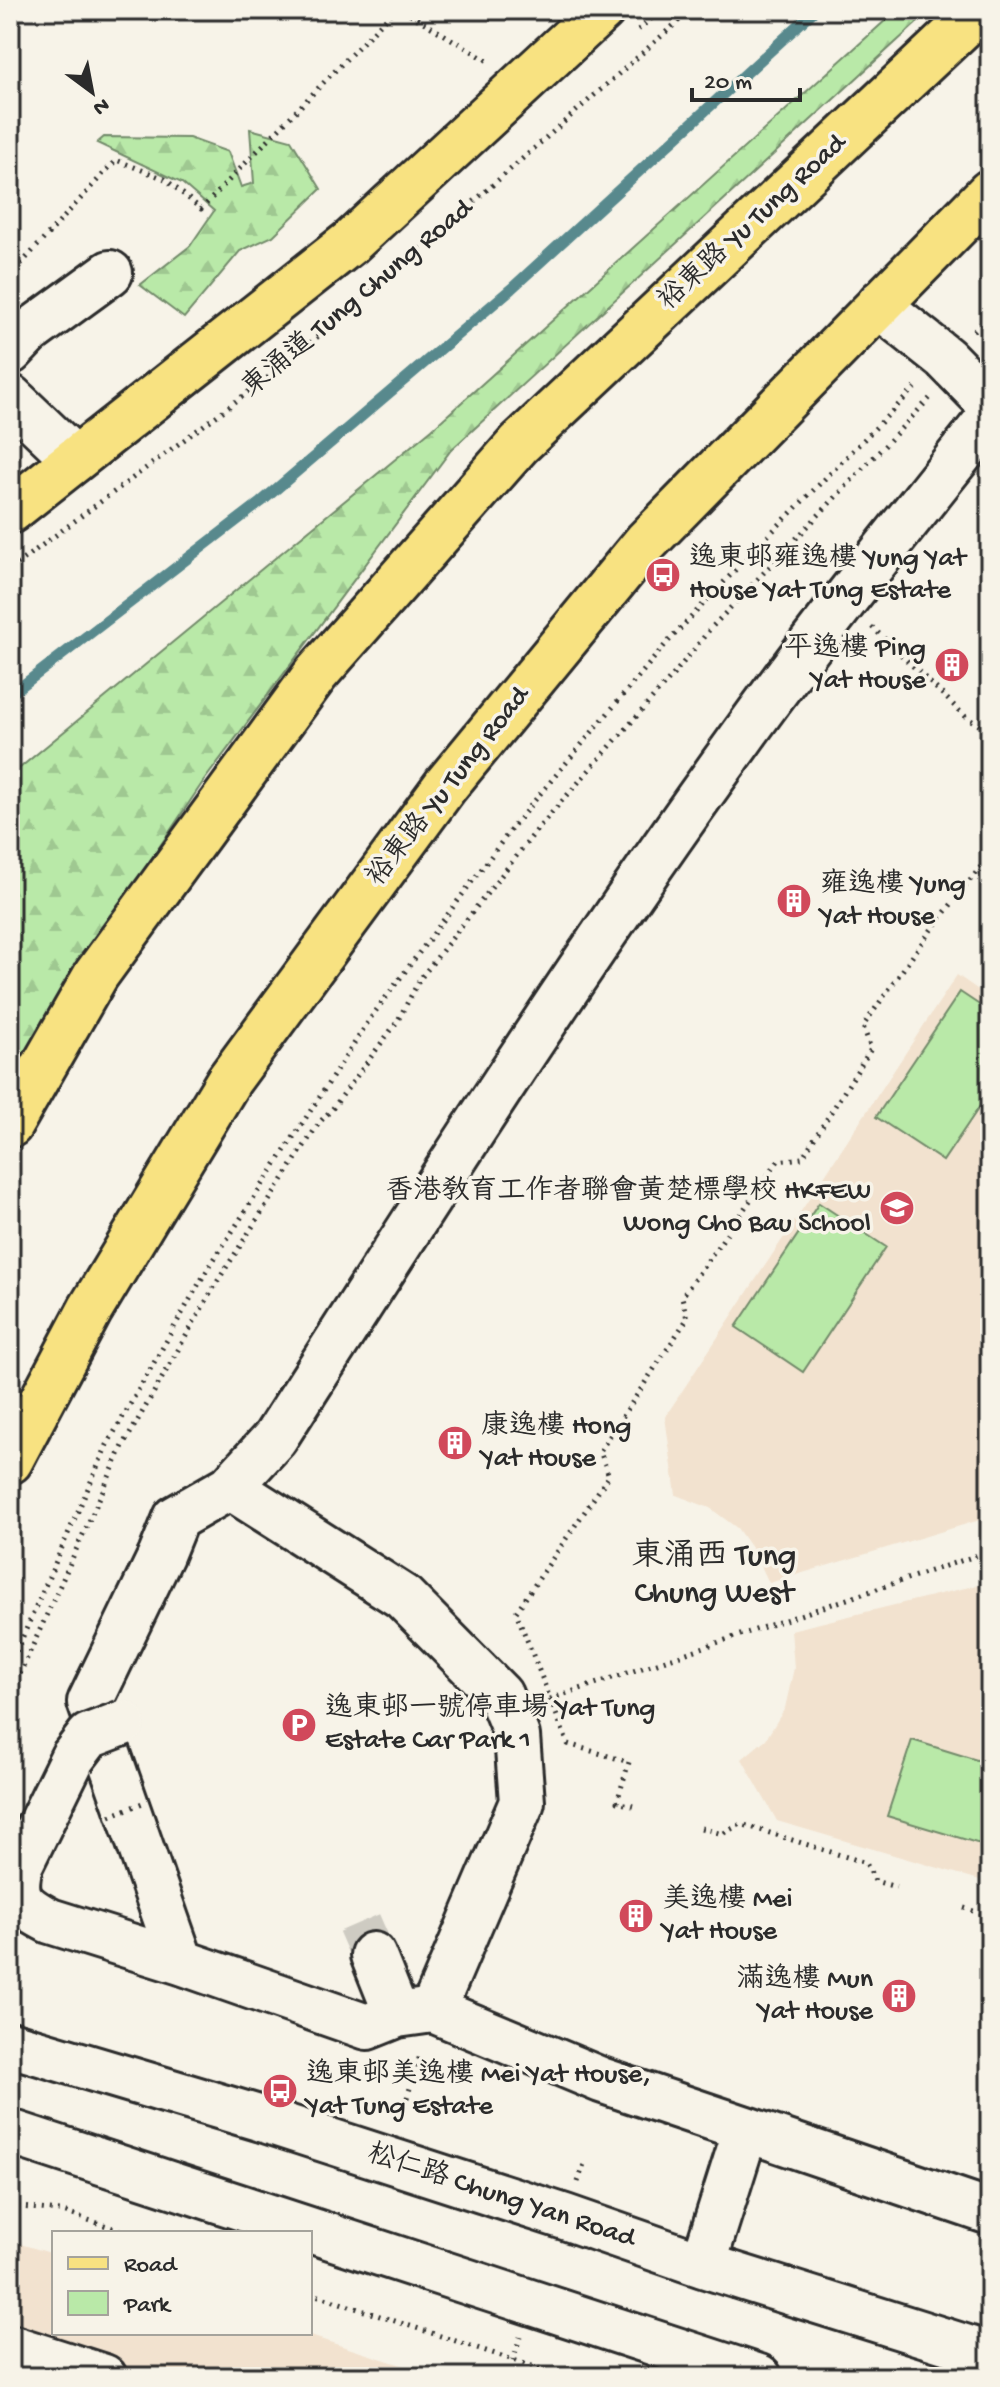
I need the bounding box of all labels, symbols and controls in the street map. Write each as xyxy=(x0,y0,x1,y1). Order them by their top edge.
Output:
north arrow xyxy=(52,52,132,132)
scale bar xyxy=(692,52,800,102)
text: 20 m xyxy=(704,69,752,98)
text: N xyxy=(87,91,113,120)
street label: 裕東路 Yu Tung Road xyxy=(651,124,855,318)
street label: 東涌道 Tung Chung Road xyxy=(235,190,482,405)
place label: 逸東邨雍逸樓 Yung Yat House Yat Tung Estate xyxy=(689,541,968,608)
bus stop icon: 逸東邨雍逸樓 Yung Yat House Yat Tung Estate xyxy=(644,556,682,594)
place label: 平逸樓 Ping Yat House xyxy=(785,632,927,698)
building icon: 平逸樓 Ping Yat House xyxy=(933,646,971,684)
street label: 裕東路 Yu Tung Road xyxy=(359,677,539,893)
place label: 雍逸樓 Yung Yat House xyxy=(817,868,966,934)
building icon: 雍逸樓 Yung Yat House xyxy=(775,882,813,920)
place label: 香港教育工作者聯會黃楚標學校 HKFEW Wong Cho Bau School xyxy=(385,1174,871,1241)
school or university icon: 香港教育工作者聯會黃楚標學校 HKFEW Wong Cho Bau School xyxy=(878,1189,916,1227)
place label: 康逸樓 Hong Yat House xyxy=(478,1410,631,1476)
building icon: 康逸樓 Hong Yat House xyxy=(436,1424,474,1462)
district label: 東涌西 Tung Chung West xyxy=(632,1537,796,1614)
place label: 逸東邨一號停車場 Yat Tung Estate Car Park 1 xyxy=(325,1691,655,1758)
parking icon: 逸東邨一號停車場 Yat Tung Estate Car Park 1 xyxy=(280,1706,318,1744)
place label: 美逸樓 Mei Yat House xyxy=(659,1883,793,1949)
building icon: 美逸樓 Mei Yat House xyxy=(617,1897,655,1935)
place label: 滿逸樓 Mun Yat House xyxy=(736,1963,874,2029)
building icon: 滿逸樓 Mun Yat House xyxy=(880,1977,918,2015)
place label: 逸東邨美逸樓 Mei Yat House, Yat Tung Estate xyxy=(303,2057,651,2124)
bus stop icon: 逸東邨美逸樓 Mei Yat House, Yat Tung Estate xyxy=(261,2072,299,2110)
street label: 松仁路 Chung Yan Road xyxy=(363,2136,642,2257)
legend xyxy=(52,2231,312,2335)
text: Road xyxy=(124,2252,178,2281)
text: Park xyxy=(123,2292,172,2321)

